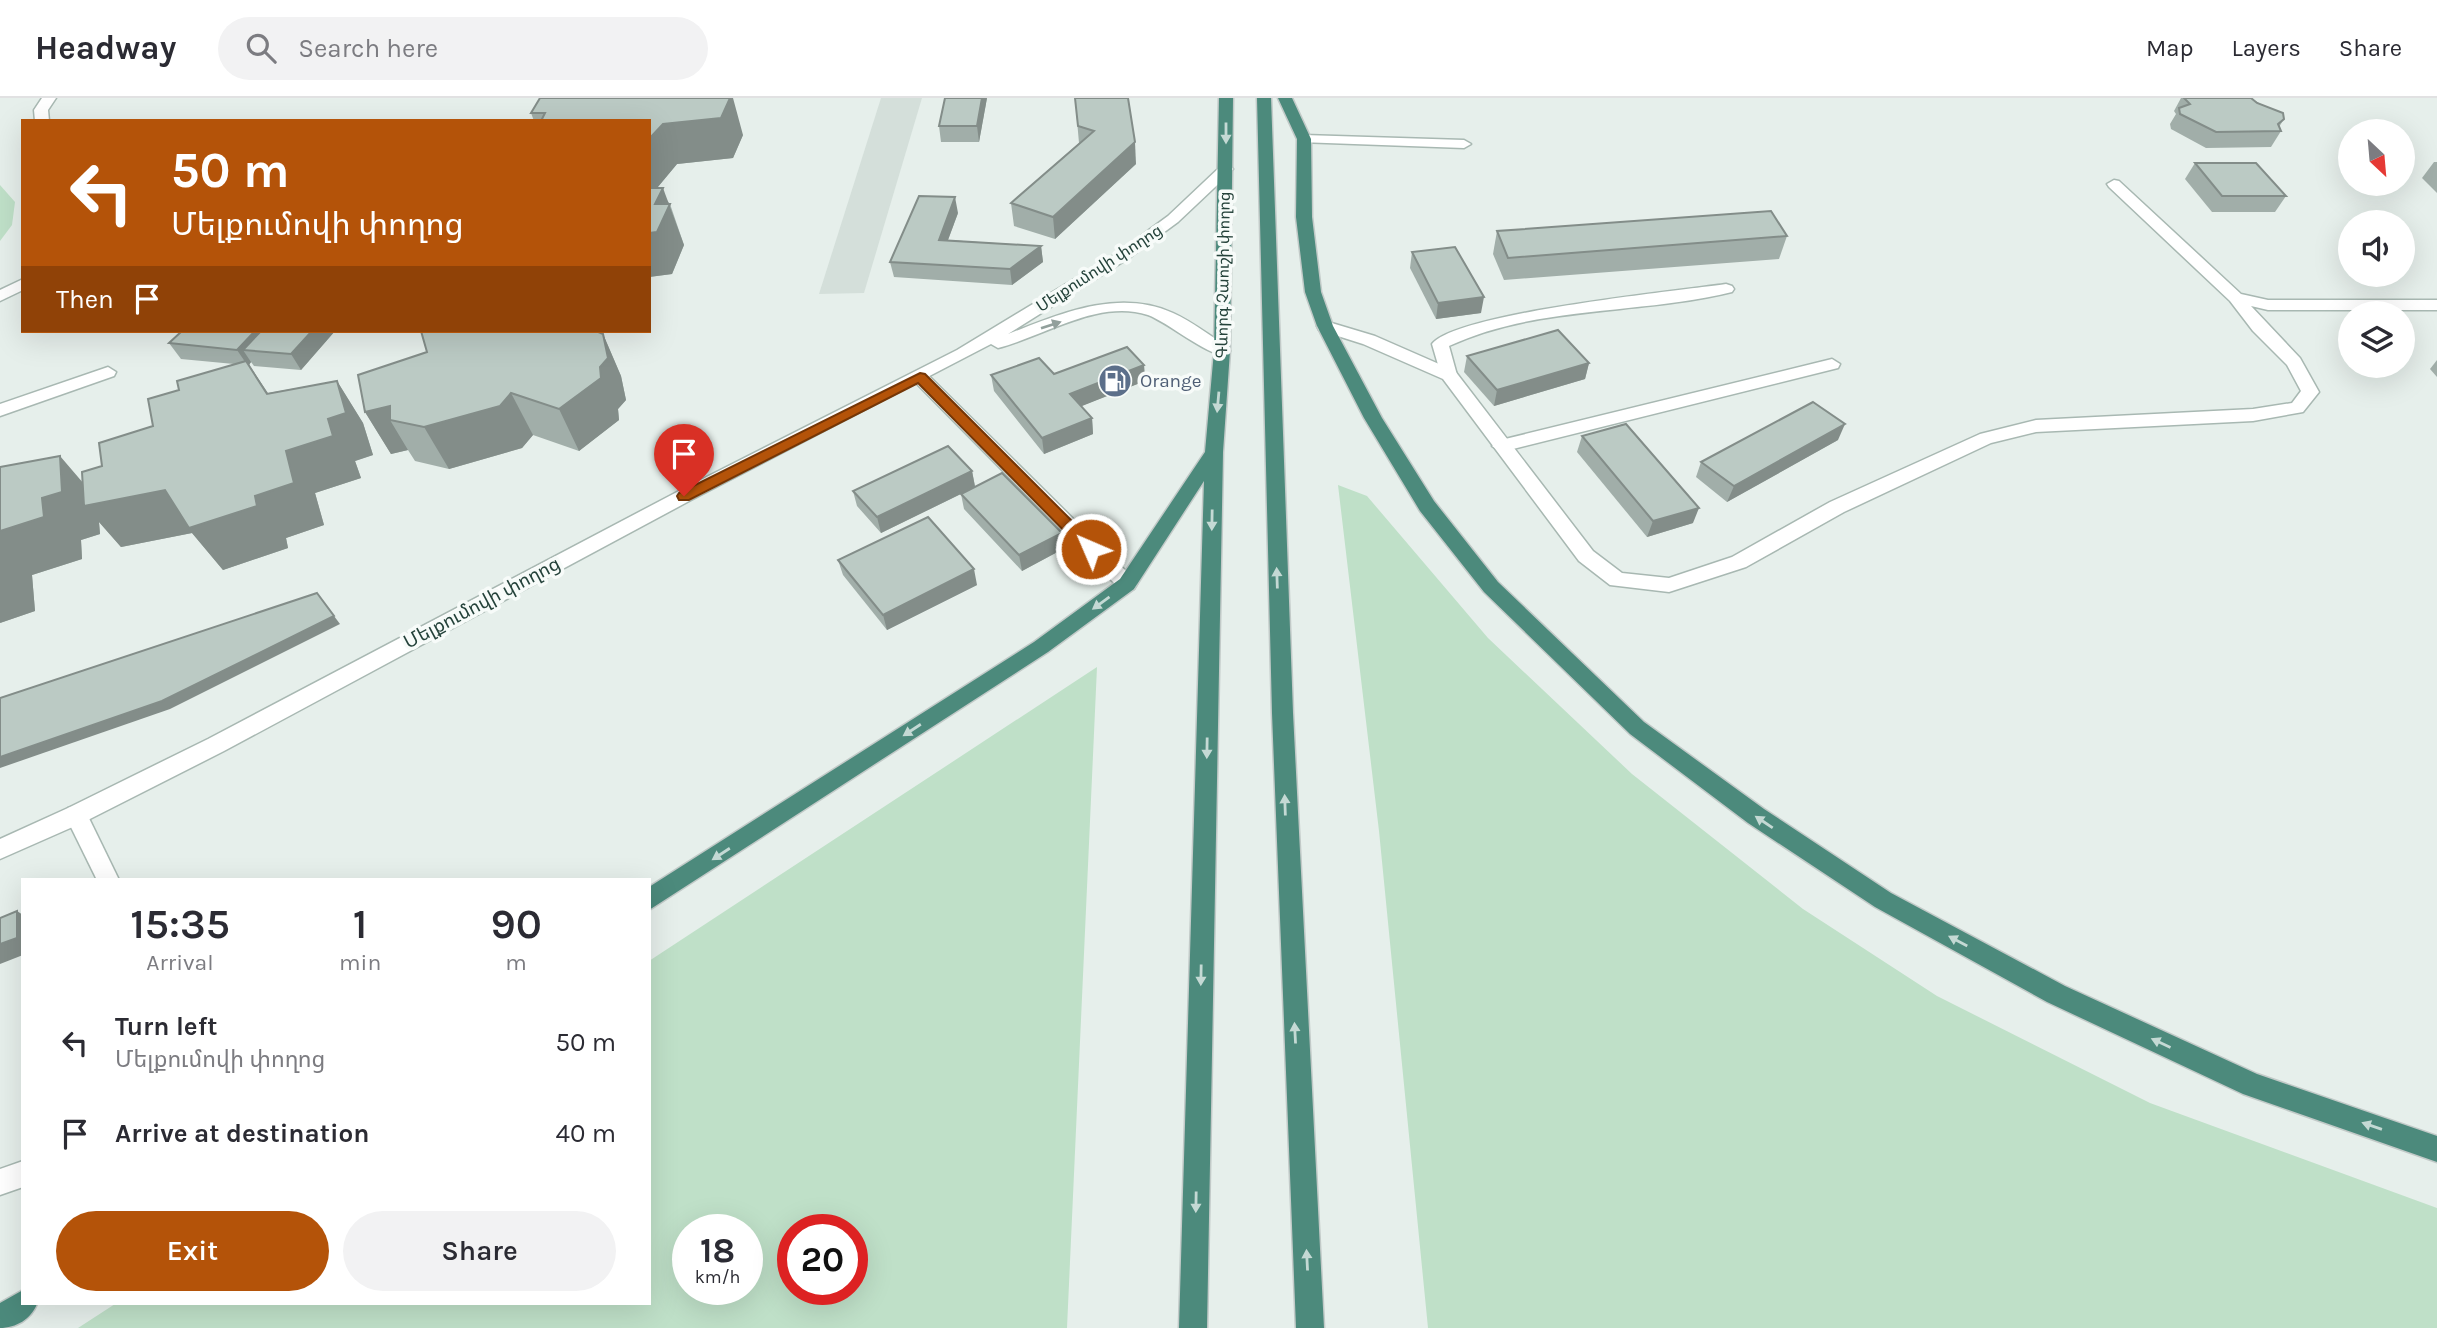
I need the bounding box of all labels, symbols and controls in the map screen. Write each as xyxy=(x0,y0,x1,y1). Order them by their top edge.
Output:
search box xyxy=(218,17,708,80)
text: Headway xyxy=(35,29,176,67)
icon: search xyxy=(242,29,280,67)
text: Search here xyxy=(298,33,438,64)
text: Map xyxy=(2146,34,2194,62)
text: Layers xyxy=(2232,34,2301,62)
text: Share xyxy=(2339,34,2402,62)
north arrow xyxy=(2338,119,2415,196)
map controls xyxy=(2338,119,2415,378)
one-way arrow xyxy=(1220,123,1232,145)
text: 50 m xyxy=(171,142,289,199)
icon: left xyxy=(56,147,147,238)
street label: Գևորգ Չաուշի փողոց xyxy=(1212,191,1234,359)
text: Մելքումովի փողոց xyxy=(171,206,464,243)
button: sound xyxy=(2338,210,2415,287)
street label: Մելքումովի փողոց xyxy=(1032,220,1166,316)
icon: arrive xyxy=(128,280,166,318)
text: Then xyxy=(56,284,114,315)
button: layers xyxy=(2338,301,2415,378)
one-way arrow xyxy=(1041,319,1062,330)
fuel station icon: Orange xyxy=(1096,362,1134,400)
place label: Orange xyxy=(1140,370,1202,392)
one-way arrow xyxy=(1212,391,1223,413)
pin xyxy=(654,424,714,496)
icon: arrive xyxy=(665,435,703,473)
one-way arrow xyxy=(1206,509,1218,531)
position arrow xyxy=(1054,512,1128,586)
street label: Մելքումովի փողոց xyxy=(400,552,564,654)
one-way arrow xyxy=(1271,567,1282,589)
one-way arrow xyxy=(1092,596,1110,610)
one-way arrow xyxy=(902,724,922,737)
one-way arrow xyxy=(1201,737,1213,759)
one-way arrow xyxy=(1280,794,1291,816)
one-way arrow xyxy=(1755,816,1774,829)
one-way arrow xyxy=(711,847,731,860)
text: 15:35 xyxy=(130,899,230,949)
text: 1 xyxy=(353,899,368,949)
text: 90 xyxy=(490,899,542,949)
one-way arrow xyxy=(1948,935,1968,947)
text: Arrival xyxy=(146,949,214,976)
text: min xyxy=(339,949,381,976)
text: m xyxy=(505,949,527,976)
one-way arrow xyxy=(1196,964,1207,986)
text: Turn left xyxy=(115,1011,217,1042)
one-way arrow xyxy=(1289,1021,1300,1043)
icon: left xyxy=(56,1024,94,1062)
text: 50 m xyxy=(555,1027,616,1058)
one-way arrow xyxy=(2151,1037,2171,1049)
text: Մելքումովի փողոց xyxy=(115,1046,325,1073)
icon: arrive xyxy=(56,1115,94,1153)
text: Arrive at destination xyxy=(115,1118,369,1149)
text: 40 m xyxy=(556,1118,616,1149)
one-way arrow xyxy=(2362,1120,2383,1131)
one-way arrow xyxy=(1190,1192,1202,1214)
button: Exit xyxy=(56,1211,329,1291)
button: Share xyxy=(343,1211,616,1291)
speed limit sign: 20 xyxy=(777,1214,868,1305)
text: 18 xyxy=(700,1230,735,1271)
one-way arrow xyxy=(1301,1249,1312,1271)
text: km/h xyxy=(695,1266,740,1288)

